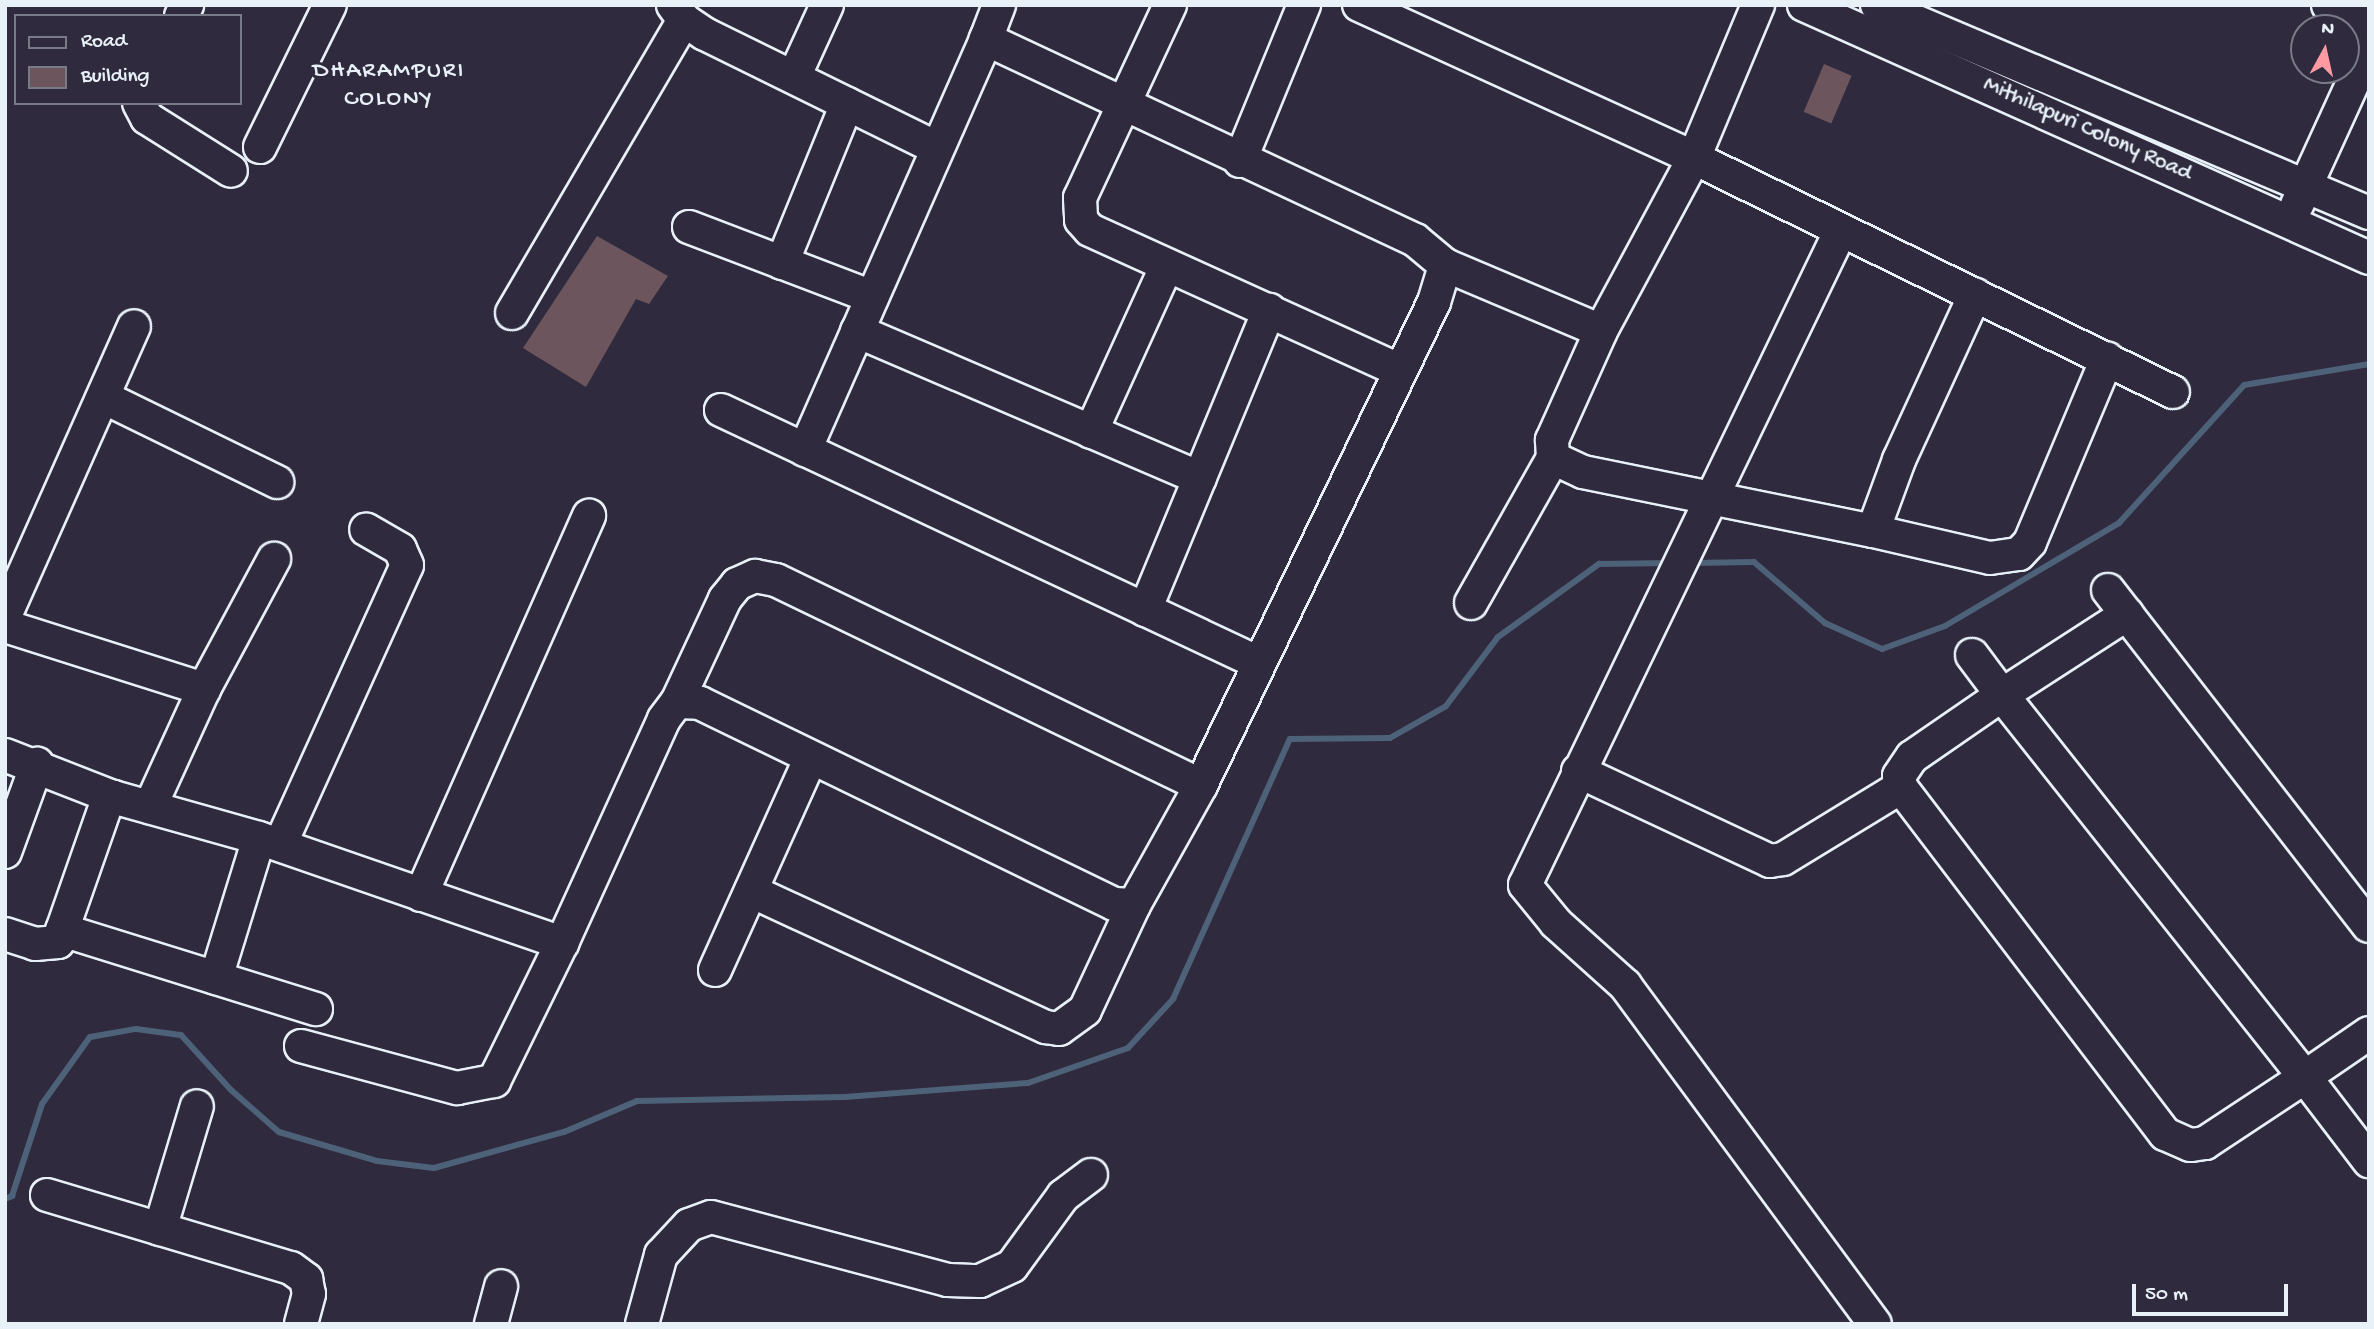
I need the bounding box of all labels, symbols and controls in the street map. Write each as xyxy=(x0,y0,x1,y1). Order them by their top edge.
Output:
legend xyxy=(14,14,242,105)
north arrow xyxy=(2290,14,2360,84)
text: N xyxy=(2320,17,2335,42)
text: Road xyxy=(81,30,127,55)
district label: DHARAMPURI COLONY xyxy=(314,58,464,114)
text: Building xyxy=(81,65,150,90)
street label: Mithilapuri Colony Road xyxy=(1978,72,2196,188)
scale bar xyxy=(2136,1270,2292,1314)
text: 50 m xyxy=(2145,1283,2188,1308)

